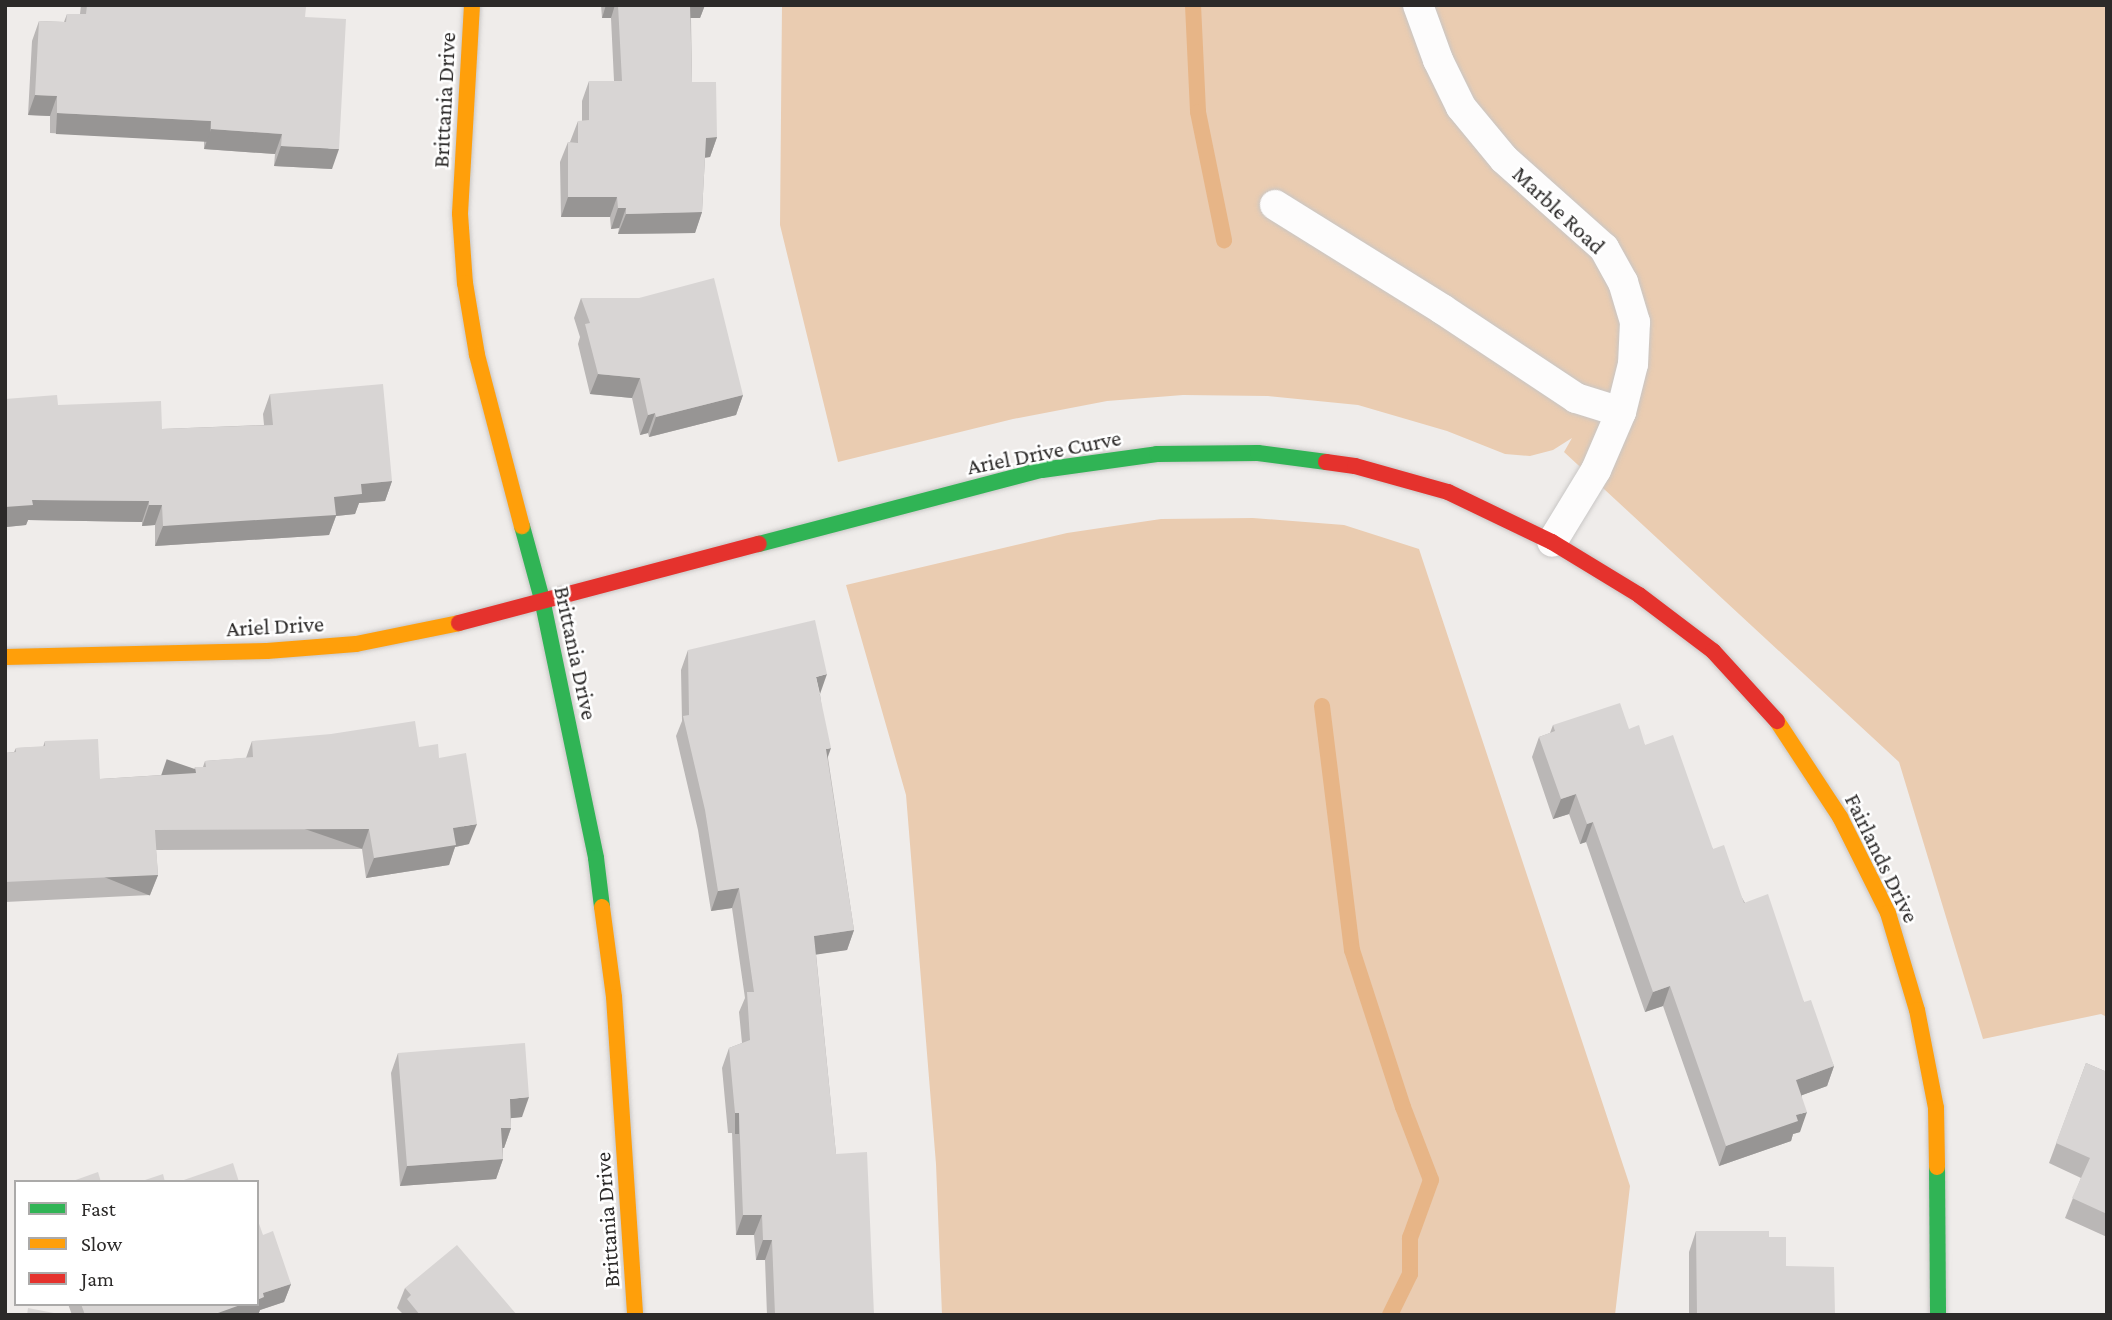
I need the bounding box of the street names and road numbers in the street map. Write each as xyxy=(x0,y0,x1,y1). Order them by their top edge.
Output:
street label: Brittania Drive xyxy=(427,31,461,169)
street label: Marble Road xyxy=(1507,160,1611,260)
street label: Ariel Drive Curve xyxy=(965,424,1123,480)
street label: Brittania Drive xyxy=(548,584,604,722)
street label: Ariel Drive xyxy=(225,610,325,642)
street label: Fairlands Drive xyxy=(1839,789,1925,927)
street label: Brittania Drive xyxy=(588,1151,626,1289)

